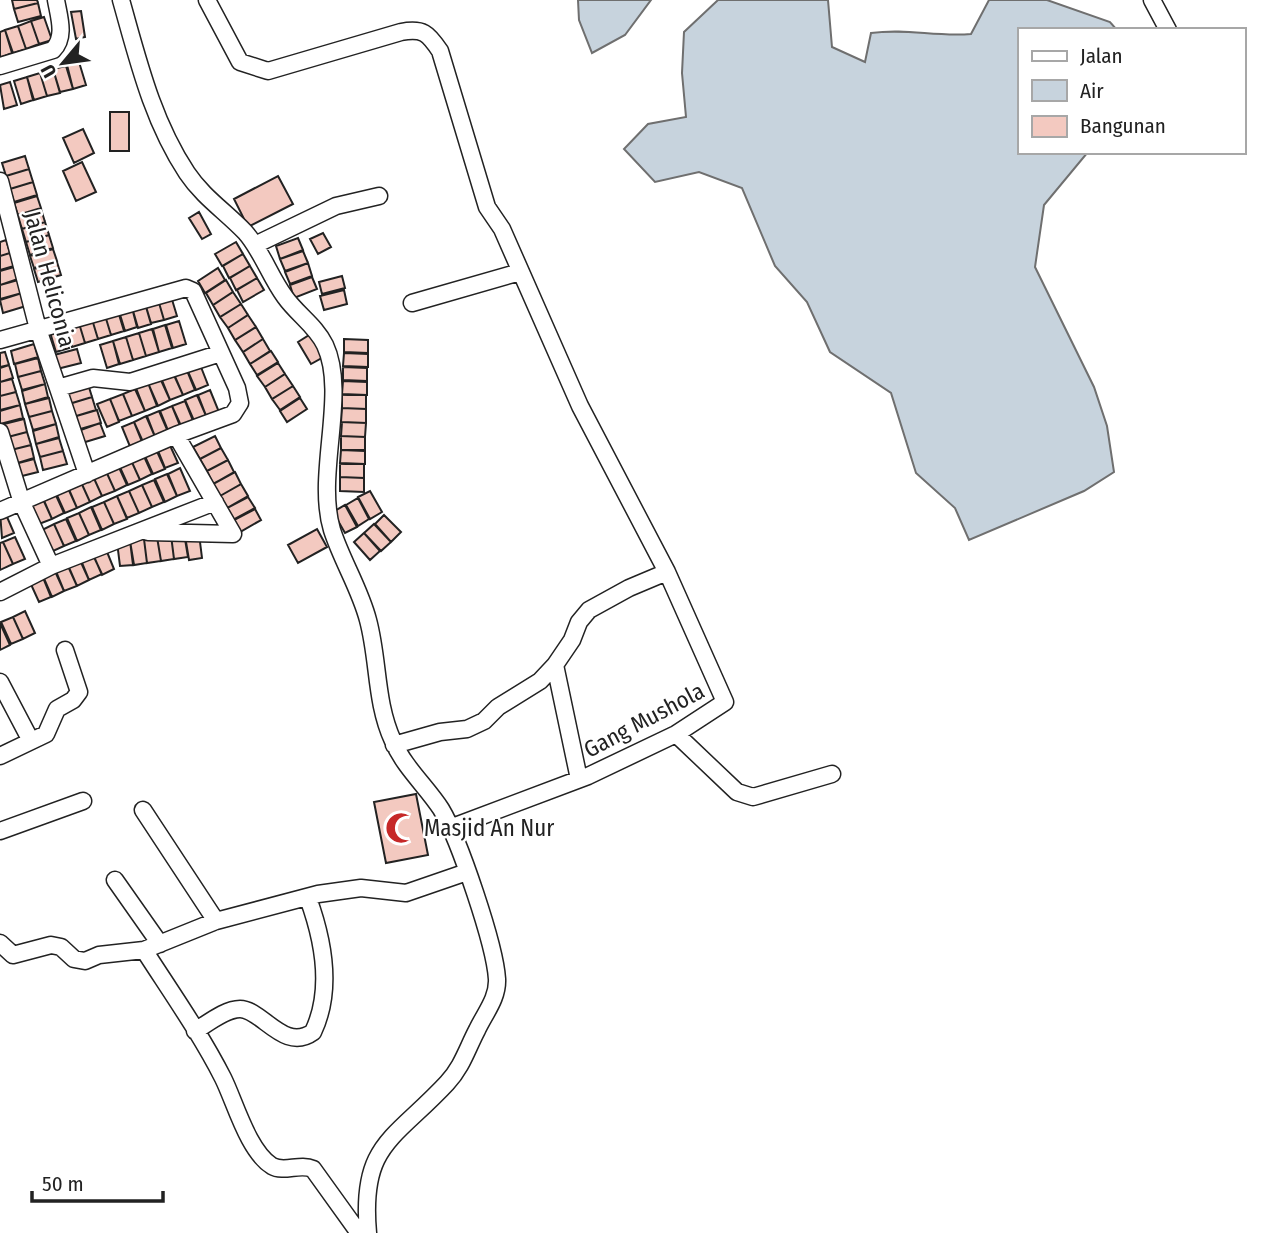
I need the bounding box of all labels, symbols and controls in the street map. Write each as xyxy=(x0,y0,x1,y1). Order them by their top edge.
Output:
north arrow xyxy=(28,28,98,98)
legend xyxy=(1018,28,1245,154)
text: Jalan xyxy=(1080,43,1123,69)
text: U xyxy=(36,61,61,81)
text: Air xyxy=(1080,78,1104,104)
text: Bangunan xyxy=(1080,113,1166,139)
street label: Jalan Heliconia xyxy=(18,208,82,350)
street label: Gang Mushola xyxy=(579,677,709,763)
mosque icon: Masjid An Nur xyxy=(384,811,418,845)
place label: Masjid An Nur xyxy=(424,814,554,842)
scale bar xyxy=(32,1160,163,1204)
text: 50 m xyxy=(42,1171,84,1197)

